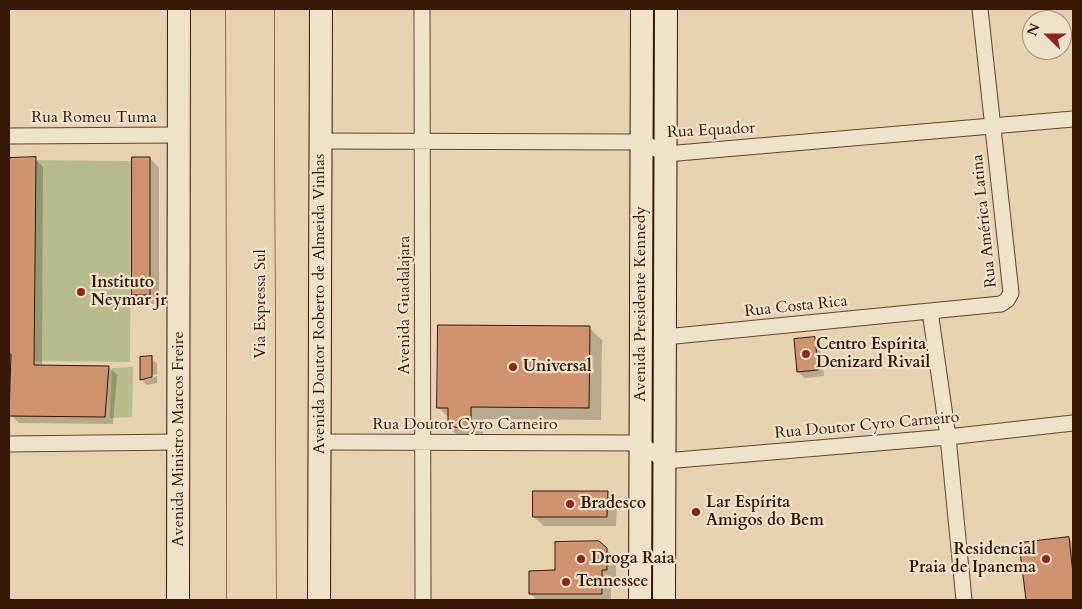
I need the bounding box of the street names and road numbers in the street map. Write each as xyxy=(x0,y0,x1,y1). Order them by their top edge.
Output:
street label: Rua Romeu Tuma xyxy=(31,108,157,128)
street label: Rua Equador xyxy=(666,119,756,143)
street label: Rua América Latina xyxy=(968,153,1002,289)
street label: Avenida Doutor Roberto de Almeida Vinhas xyxy=(310,154,330,454)
street label: Avenida Presidente Kennedy xyxy=(631,206,651,402)
street label: Avenida Guadalajara xyxy=(395,235,415,375)
street label: Via Expressa Sul xyxy=(251,249,271,359)
street label: Rua Costa Rica xyxy=(744,292,848,322)
street label: Avenida Ministro Marcos Freire xyxy=(169,331,189,547)
street label: Rua Doutor Cyro Carneiro xyxy=(774,408,960,444)
street label: Rua Doutor Cyro Carneiro xyxy=(372,415,558,435)

